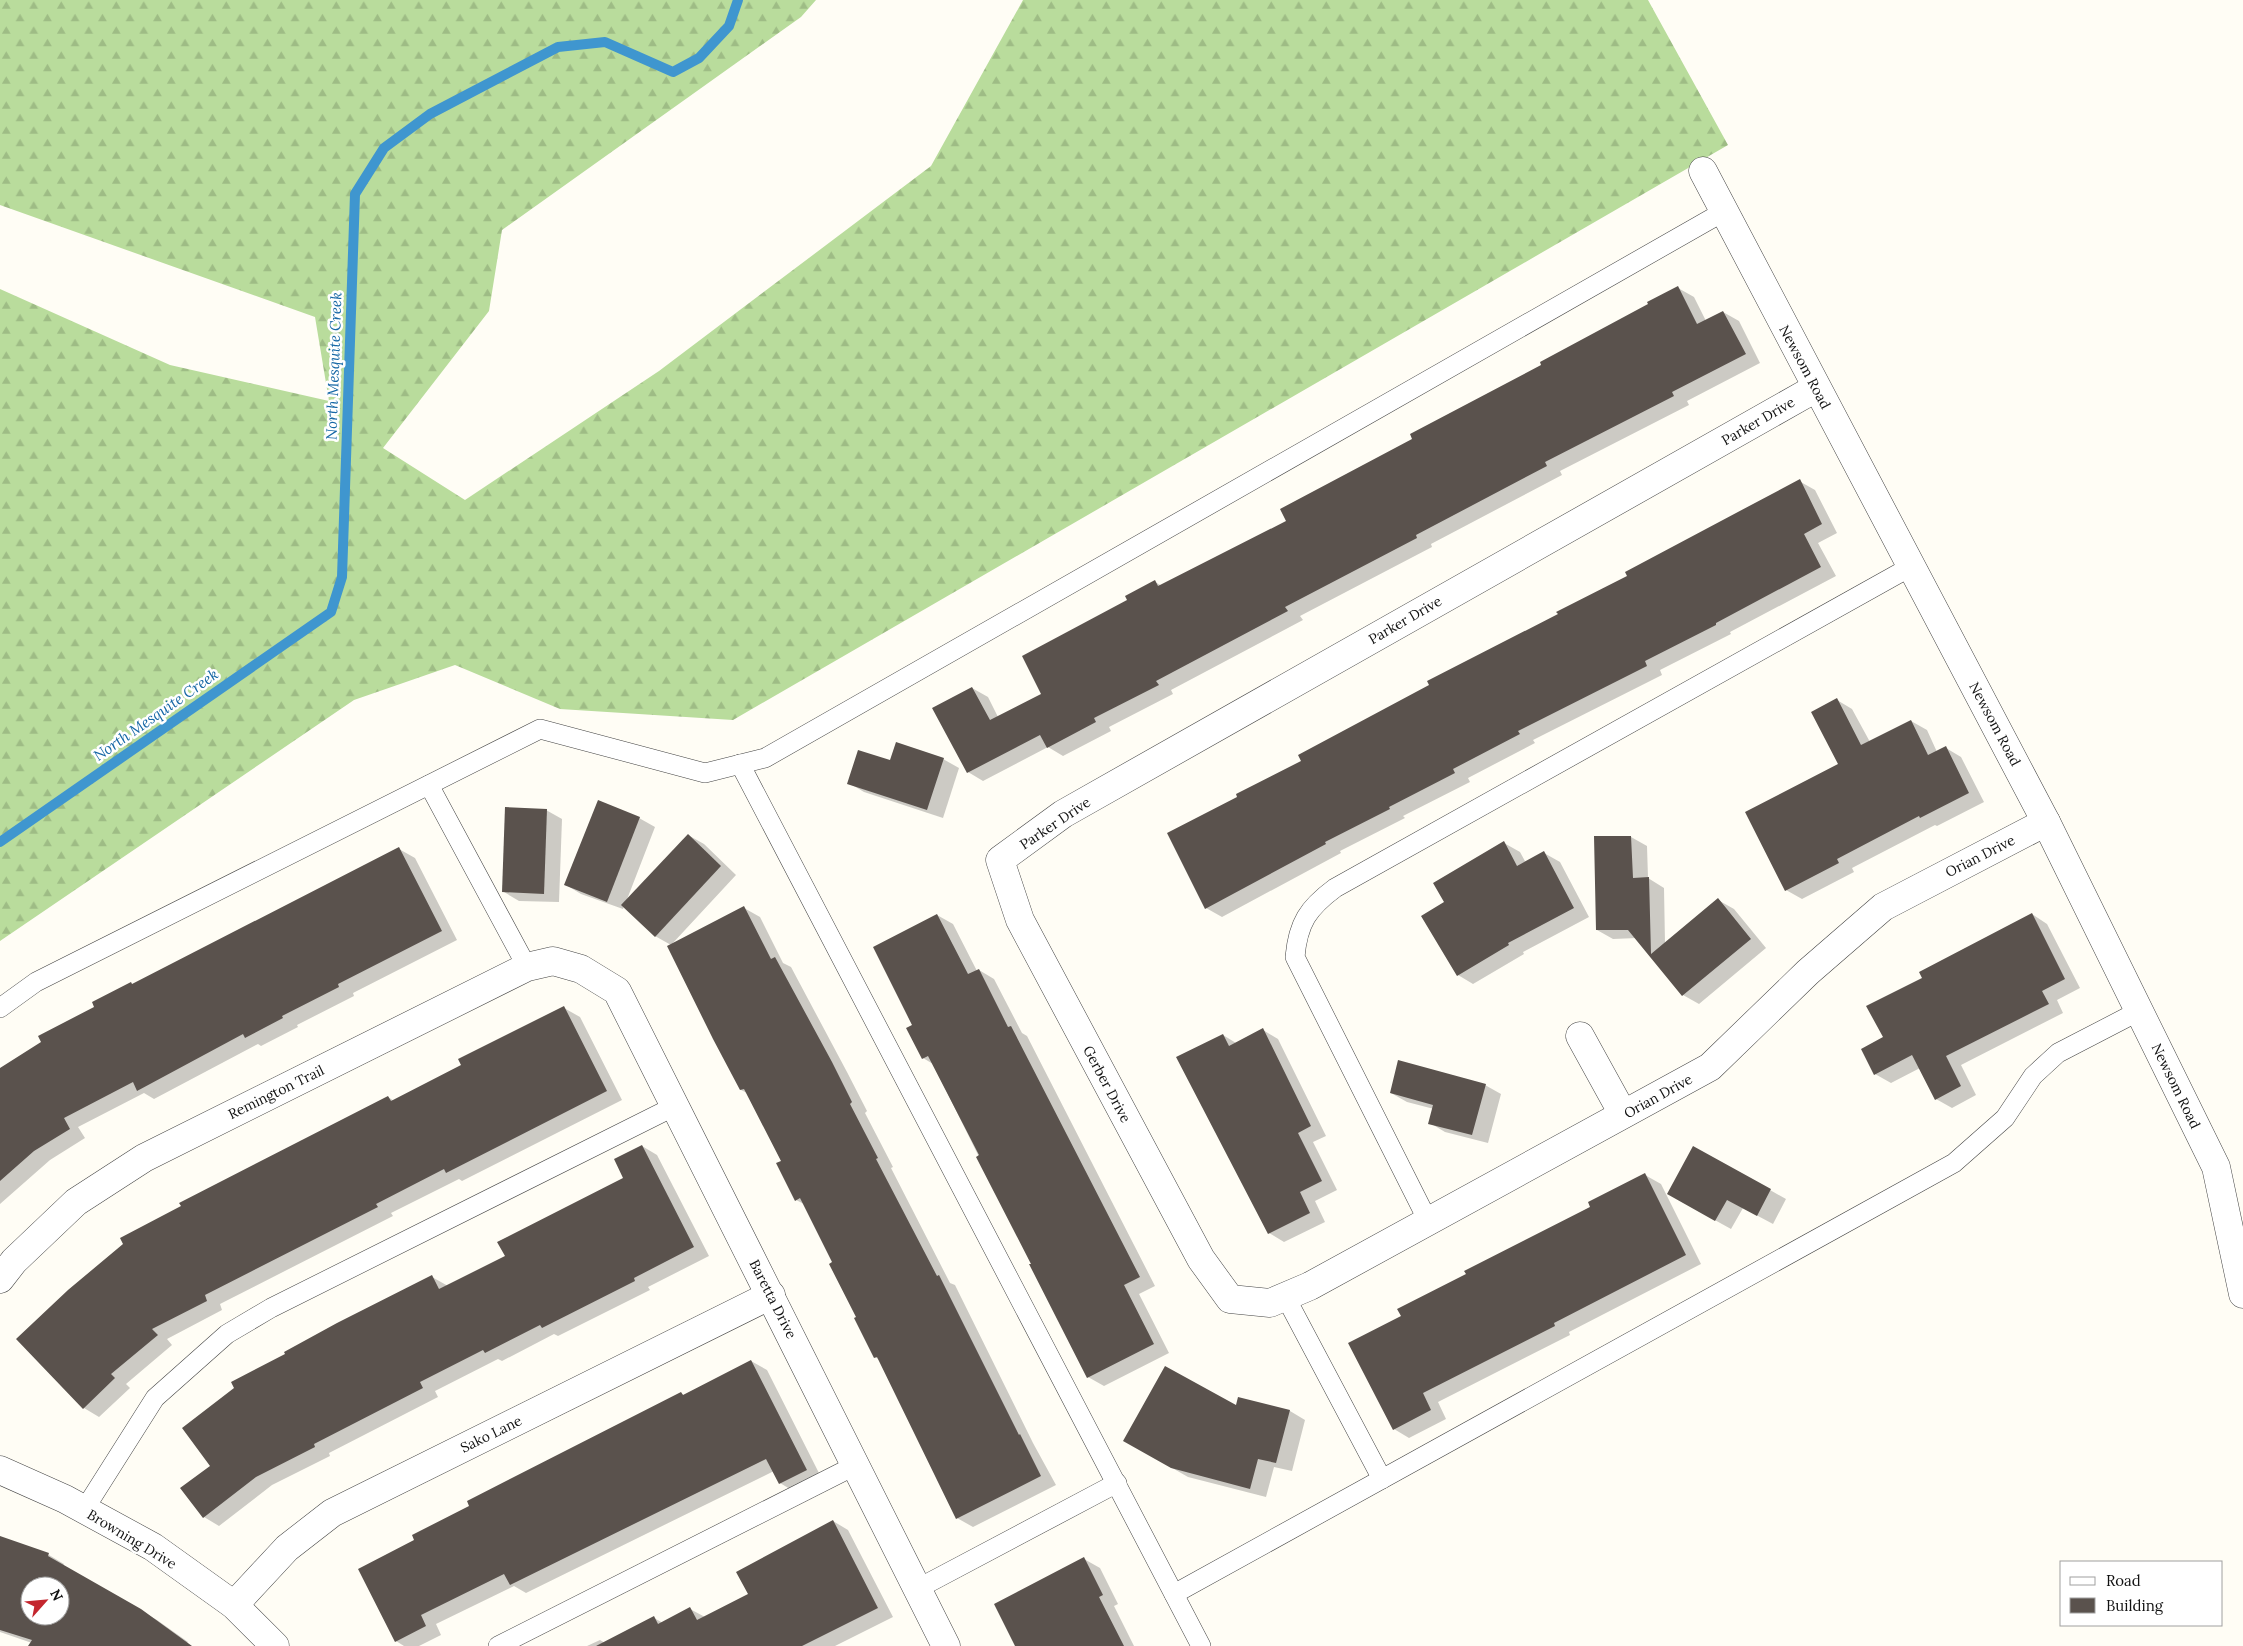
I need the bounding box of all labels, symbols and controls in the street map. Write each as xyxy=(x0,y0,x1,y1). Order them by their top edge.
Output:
water label: North Mesquite Creek xyxy=(321,291,346,440)
street label: Newsom Road xyxy=(1775,322,1835,412)
street label: Parker Drive xyxy=(1718,393,1798,449)
street label: Parker Drive xyxy=(1365,592,1445,648)
water label: North Mesquite Creek xyxy=(90,664,222,765)
street label: Newsom Road xyxy=(1965,679,2025,769)
street label: Parker Drive xyxy=(1016,793,1094,853)
street label: Orian Drive xyxy=(1942,831,2018,881)
street label: Newsom Road xyxy=(2148,1040,2204,1132)
street label: Gerber Drive xyxy=(1079,1042,1135,1126)
street label: Remington Trail xyxy=(225,1061,327,1123)
street label: Orian Drive xyxy=(1621,1070,1696,1122)
street label: Baretta Drive xyxy=(745,1256,801,1342)
street label: Sako Lane xyxy=(457,1411,525,1457)
street label: Browning Drive xyxy=(84,1505,180,1573)
legend xyxy=(2060,1561,2223,1626)
text: Road xyxy=(2106,1571,2141,1590)
north arrow xyxy=(20,1576,70,1626)
text: N xyxy=(46,1586,67,1604)
text: Building xyxy=(2106,1596,2164,1615)

